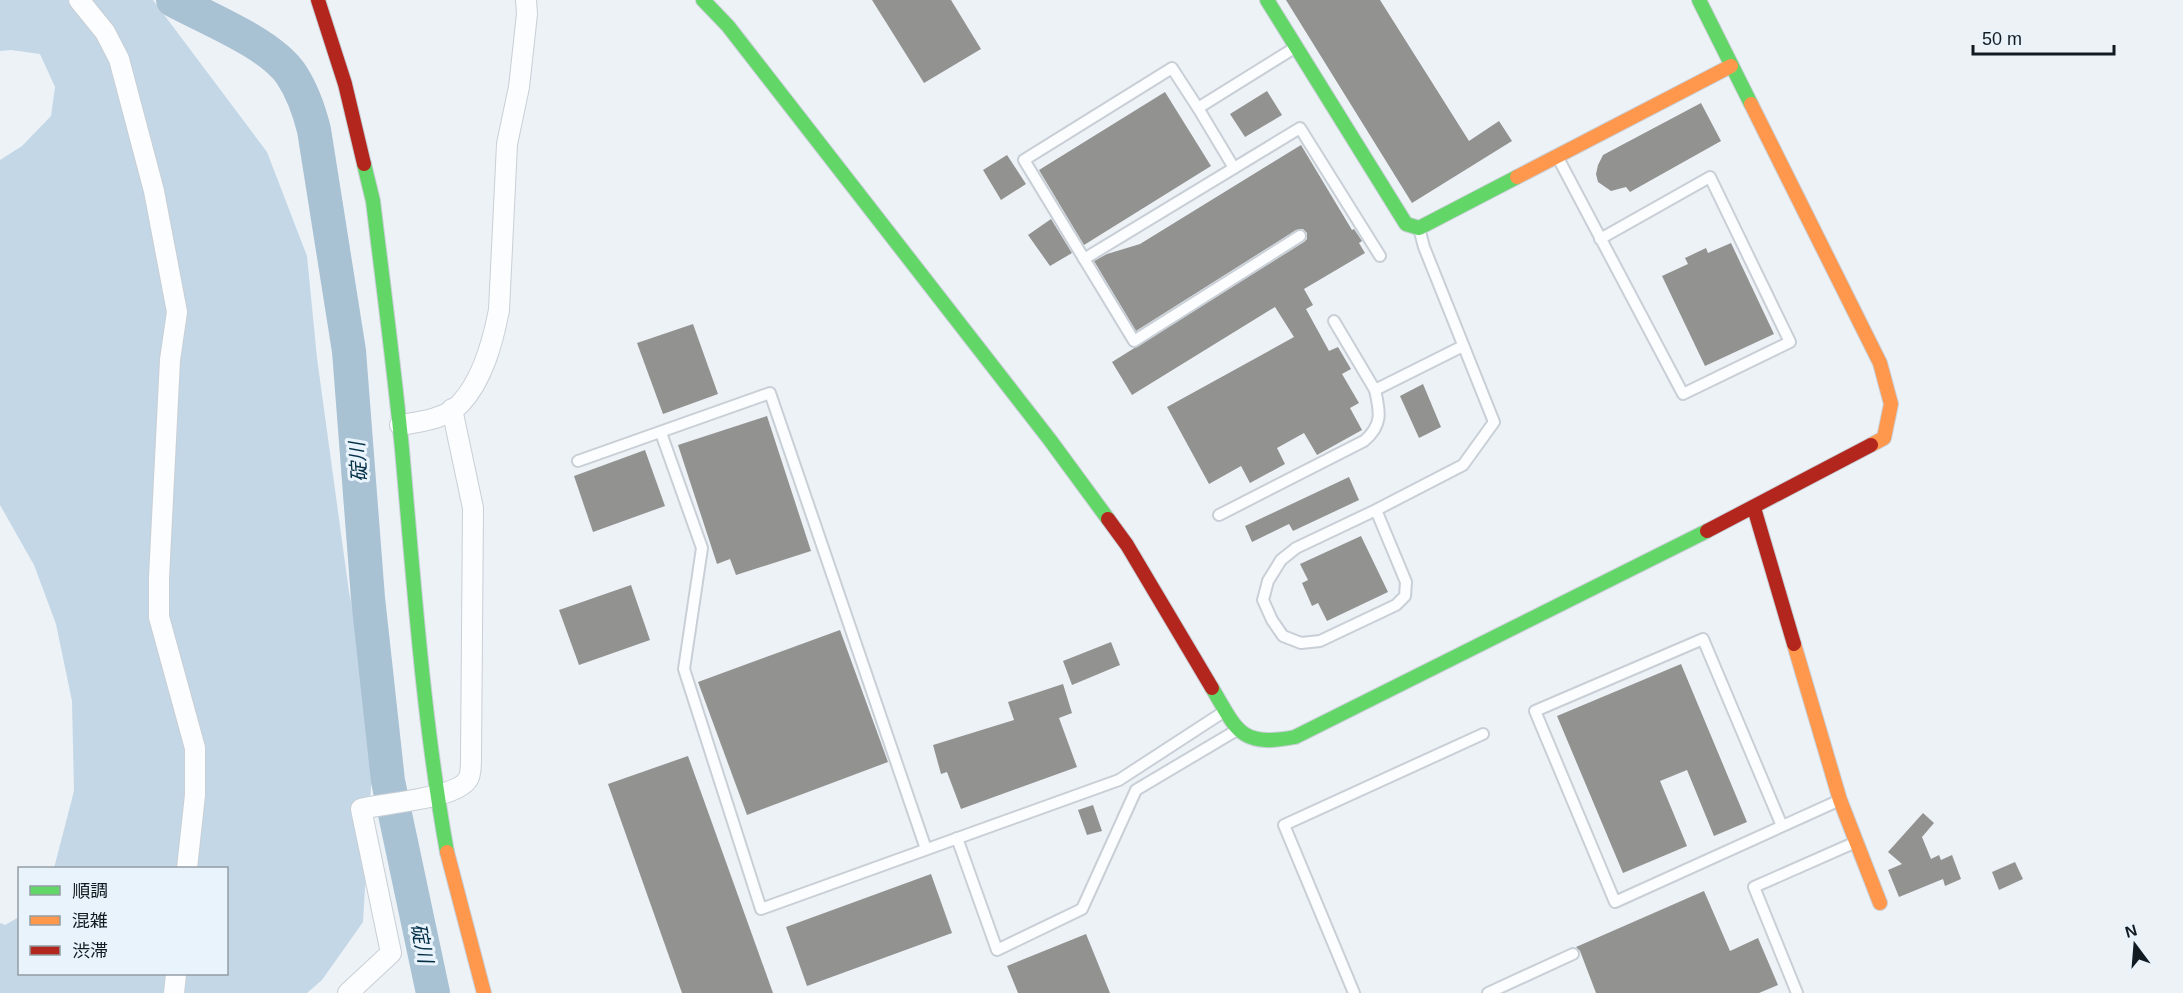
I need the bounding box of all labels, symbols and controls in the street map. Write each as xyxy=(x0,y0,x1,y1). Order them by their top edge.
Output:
scale bar xyxy=(1973,18,2114,56)
text: 50 m xyxy=(1982,29,2022,49)
water label: 碇川 xyxy=(345,439,370,483)
legend xyxy=(18,867,228,975)
text: 順調 xyxy=(72,881,108,901)
text: 混雑 xyxy=(72,911,108,931)
north arrow xyxy=(2105,915,2165,975)
water label: 碇川 xyxy=(407,921,437,967)
text: N xyxy=(2123,921,2139,941)
text: 渋滞 xyxy=(72,941,108,961)

